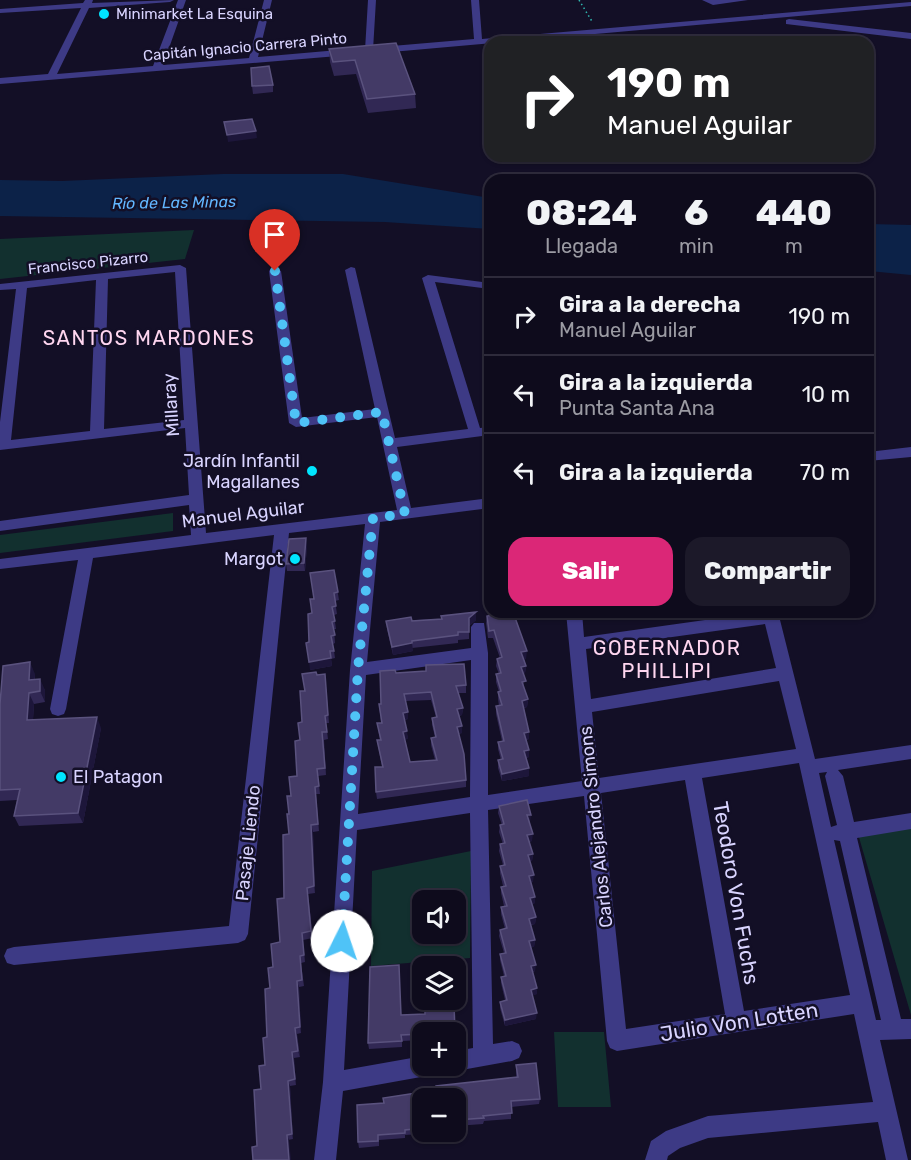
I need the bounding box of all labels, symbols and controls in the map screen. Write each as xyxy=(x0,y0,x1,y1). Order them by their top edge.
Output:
place label: Minimarket La Esquina xyxy=(116,5,273,23)
marker: Minimarket La Esquina xyxy=(97,7,111,21)
street label: Capitán Ignacio Carrera Pinto xyxy=(142,29,348,65)
text: 190 m xyxy=(607,58,731,108)
icon: right xyxy=(508,60,586,138)
text: Manuel Aguilar xyxy=(607,109,792,141)
text: 08:24 xyxy=(526,191,637,234)
text: 6 xyxy=(684,191,708,234)
text: 440 xyxy=(756,191,832,234)
water label: Río de Las Minas xyxy=(112,192,236,213)
pin xyxy=(249,209,300,271)
icon: arrive xyxy=(258,218,291,251)
text: Llegada xyxy=(545,234,618,258)
text: min xyxy=(679,234,714,258)
text: m xyxy=(785,234,803,258)
street label: Francisco Pizarro xyxy=(27,248,149,278)
text: Gira a la derecha xyxy=(559,291,740,318)
icon: right xyxy=(508,300,541,333)
text: 190 m xyxy=(789,303,850,330)
text: Manuel Aguilar xyxy=(559,318,696,342)
district label: SANTOS MARDONES xyxy=(43,326,255,350)
text: Gira a la izquierda xyxy=(559,369,753,396)
street label: Millaray xyxy=(158,372,184,438)
icon: left xyxy=(508,378,541,411)
text: 10 m xyxy=(802,381,850,408)
text: Punta Santa Ana xyxy=(559,396,715,420)
place label: Jardín Infantil Magallanes xyxy=(183,450,300,493)
icon: left xyxy=(508,456,541,489)
text: Gira a la izquierda xyxy=(559,459,753,486)
text: 70 m xyxy=(800,459,850,486)
marker: Jardín Infantil Magallanes xyxy=(305,464,319,478)
street label: Manuel Aguilar xyxy=(180,496,306,532)
button: Salir xyxy=(508,537,673,606)
button: Compartir xyxy=(685,537,850,606)
place label: Margot xyxy=(224,548,283,570)
marker: Margot xyxy=(288,552,302,566)
district label: GOBERNADOR PHILLIPI xyxy=(593,636,741,683)
street label: Carlos Alejandro Simons xyxy=(574,725,618,929)
place label: El Patagon xyxy=(73,766,163,788)
marker: El Patagon xyxy=(54,770,68,784)
street label: Pasaje Liendo xyxy=(231,784,265,902)
street label: Teodoro Von Fuchs xyxy=(708,800,765,986)
map controls xyxy=(412,890,466,1142)
button: sound xyxy=(412,890,466,944)
position arrow xyxy=(310,909,374,973)
button: layers xyxy=(412,956,466,1010)
street label: Julio Von Lotten xyxy=(658,997,820,1046)
button: + xyxy=(412,1022,466,1076)
button: − xyxy=(412,1088,466,1142)

